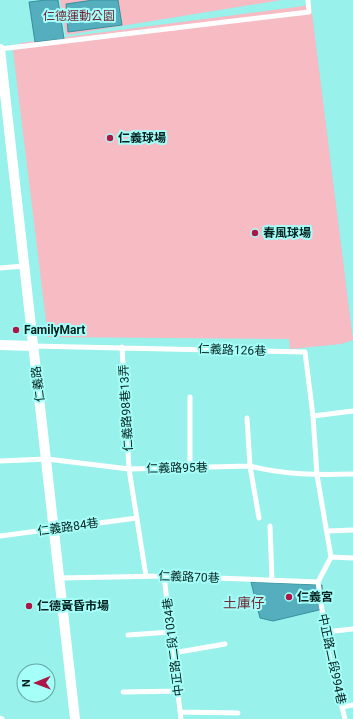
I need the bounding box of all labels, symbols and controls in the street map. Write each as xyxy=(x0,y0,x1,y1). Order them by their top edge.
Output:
park label: 仁德運動公園 xyxy=(43,9,115,23)
place label: 仁義球場 xyxy=(118,131,166,145)
marker: 仁義球場 xyxy=(105,133,115,143)
place label: 春風球場 xyxy=(263,226,311,240)
marker: 春風球場 xyxy=(250,228,260,238)
place label: FamilyMart xyxy=(24,323,85,337)
marker: FamilyMart xyxy=(11,325,21,335)
street label: 仁義路126巷 xyxy=(198,342,266,358)
street label: 仁義路98巷13弄 xyxy=(117,364,135,452)
street label: 仁義路 xyxy=(29,365,47,403)
street label: 仁義路95巷 xyxy=(146,460,208,476)
street label: 仁義路84巷 xyxy=(37,516,99,538)
street label: 仁義路70巷 xyxy=(158,569,220,585)
place label: 仁義宮 xyxy=(297,590,333,604)
marker: 仁義宮 xyxy=(284,592,294,602)
district label: 土庫仔 xyxy=(223,595,265,611)
street label: 中正路二段1034巷 xyxy=(160,597,186,697)
place label: 仁德黃昏市場 xyxy=(37,599,109,613)
marker: 仁德黃昏市場 xyxy=(24,601,34,611)
street label: 中正路二段994巷 xyxy=(316,612,348,706)
north arrow xyxy=(16,663,56,703)
text: N xyxy=(20,679,33,687)

